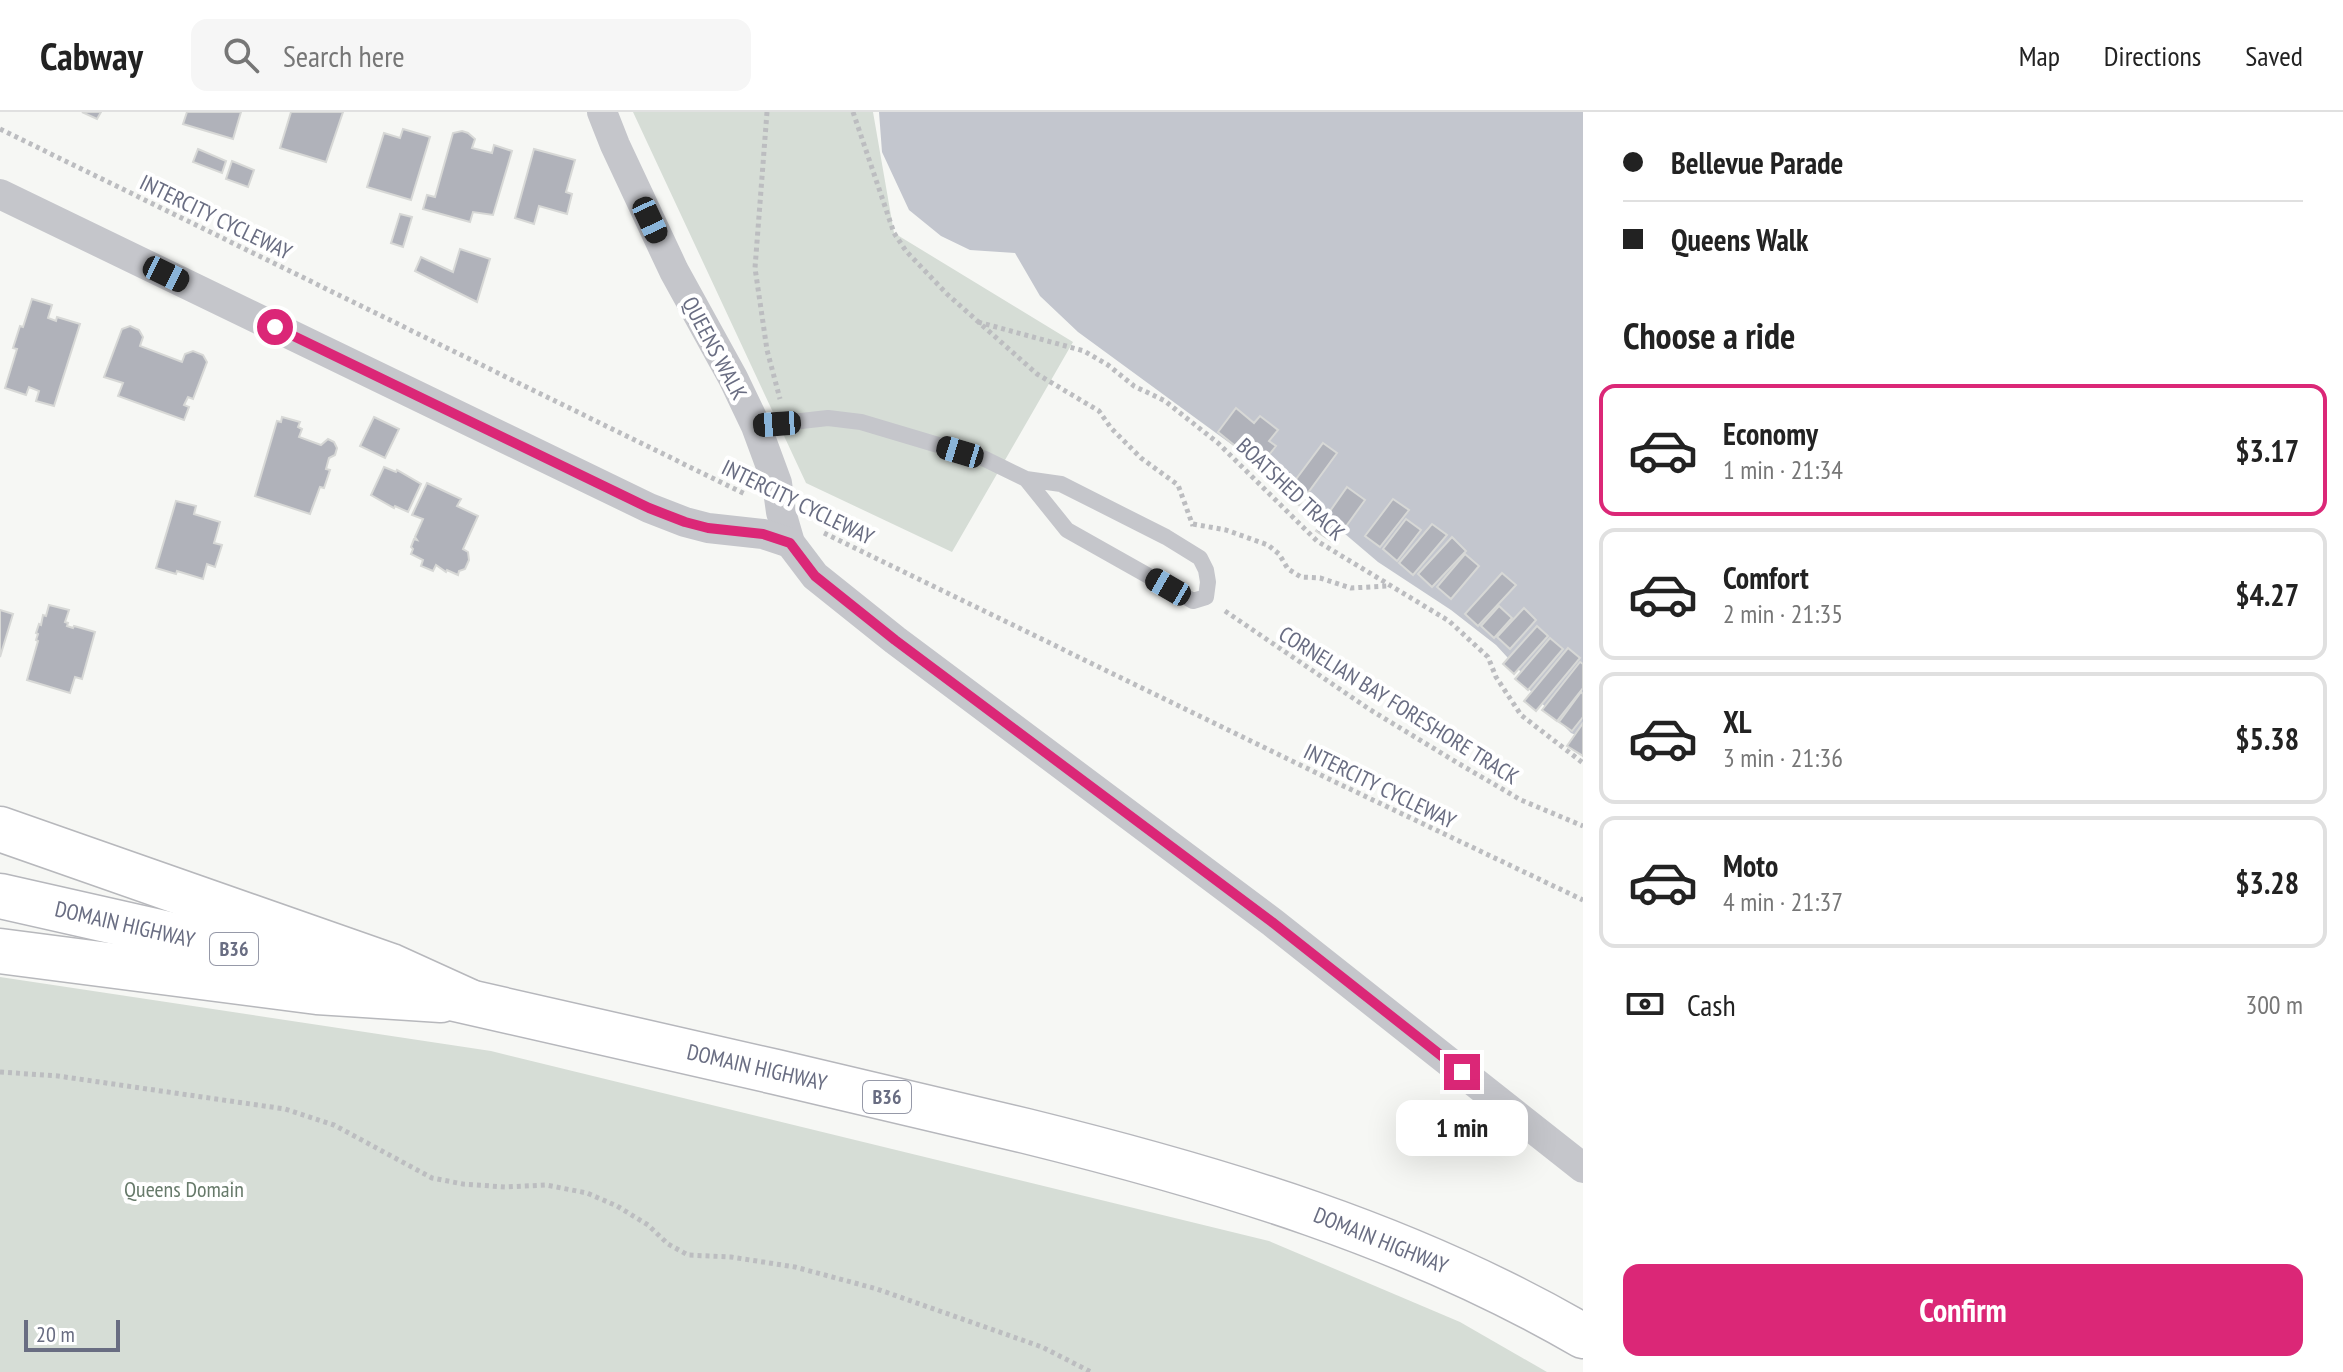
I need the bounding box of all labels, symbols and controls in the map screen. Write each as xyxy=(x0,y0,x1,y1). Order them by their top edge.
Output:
search box xyxy=(191,19,751,91)
text: Cabway xyxy=(40,31,143,80)
icon: search xyxy=(219,33,263,77)
text: Search here xyxy=(283,36,405,75)
text: Map xyxy=(2019,37,2060,74)
text: Directions xyxy=(2104,37,2201,74)
text: Saved xyxy=(2245,37,2303,74)
text: Bellevue Parade xyxy=(1671,143,1843,182)
street label: INTERCITY CYCLEWAY xyxy=(135,168,297,266)
car xyxy=(629,193,671,247)
text: Queens Walk xyxy=(1671,220,1808,259)
car xyxy=(139,253,193,295)
street label: QUEENS WALK xyxy=(676,292,754,404)
route start xyxy=(257,309,293,345)
text: Choose a ride xyxy=(1623,312,1795,359)
car xyxy=(752,410,802,438)
icon: car xyxy=(1627,414,1699,486)
text: Economy xyxy=(1723,414,1818,453)
text: $3.17 xyxy=(2235,431,2299,470)
street label: BOATSHED TRACK xyxy=(1231,432,1351,546)
car xyxy=(934,434,986,470)
street label: INTERCITY CYCLEWAY xyxy=(717,453,879,551)
text: 1 min · 21:34 xyxy=(1723,453,1843,486)
icon: car xyxy=(1627,558,1699,630)
text: Comfort xyxy=(1723,558,1809,597)
car xyxy=(1141,565,1195,609)
text: $4.27 xyxy=(2235,575,2299,614)
text: 2 min · 21:35 xyxy=(1723,597,1843,630)
street label: CORNELIAN BAY FORESHORE TRACK xyxy=(1274,620,1524,791)
icon: car xyxy=(1627,702,1699,774)
text: XL xyxy=(1723,702,1752,741)
text: $5.38 xyxy=(2235,719,2299,758)
street label: INTERCITY CYCLEWAY xyxy=(1299,737,1461,835)
text: 3 min · 21:36 xyxy=(1723,741,1843,774)
icon: car xyxy=(1627,846,1699,918)
text: Moto xyxy=(1723,846,1778,885)
text: $3.28 xyxy=(2235,863,2299,902)
text: 4 min · 21:37 xyxy=(1723,885,1843,918)
street label: DOMAIN HIGHWAY xyxy=(52,894,198,954)
road number: B36 xyxy=(210,933,258,965)
icon: cash xyxy=(1623,982,1667,1026)
text: Cash xyxy=(1687,985,1736,1024)
text: 300 m xyxy=(2245,988,2303,1021)
street label: DOMAIN HIGHWAY xyxy=(684,1037,830,1097)
route end xyxy=(1444,1054,1480,1090)
road number: B36 xyxy=(863,1081,911,1113)
callout: 1 min xyxy=(1396,1100,1528,1156)
text: 1 min xyxy=(1436,1111,1488,1144)
park label: Queens Domain xyxy=(124,1175,244,1203)
street label: DOMAIN HIGHWAY xyxy=(1310,1200,1452,1280)
button: Confirm xyxy=(1623,1264,2303,1356)
scale bar xyxy=(24,1316,120,1352)
text: 20 m xyxy=(36,1320,75,1348)

